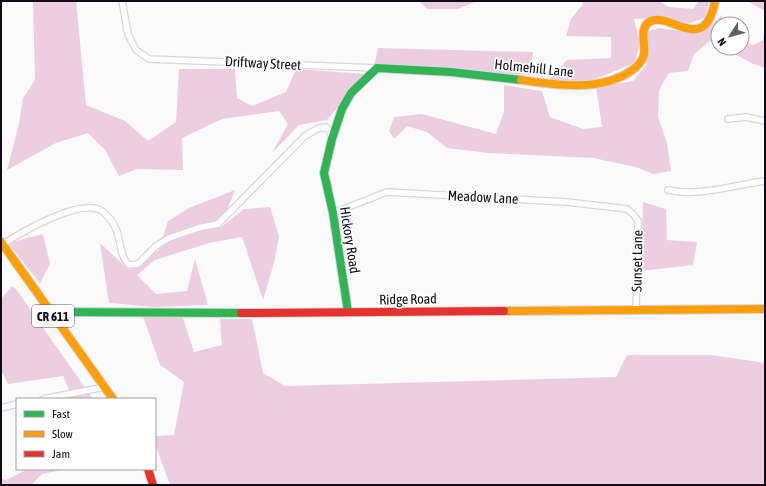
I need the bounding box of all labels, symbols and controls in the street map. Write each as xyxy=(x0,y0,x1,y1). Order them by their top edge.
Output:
north arrow xyxy=(710,16,750,56)
text: N xyxy=(715,36,729,48)
street label: Driftway Street xyxy=(225,53,301,73)
street label: Holmehill Lane xyxy=(494,56,574,80)
street label: Meadow Lane xyxy=(447,187,519,207)
street label: Hickory Road xyxy=(337,205,363,275)
street label: Sunset Lane xyxy=(628,230,646,292)
street label: Ridge Road xyxy=(379,290,437,308)
road number: CR 611 xyxy=(32,305,74,327)
legend xyxy=(16,398,156,470)
text: Fast xyxy=(52,407,70,421)
text: Slow xyxy=(52,427,73,441)
text: Jam xyxy=(52,447,70,461)

